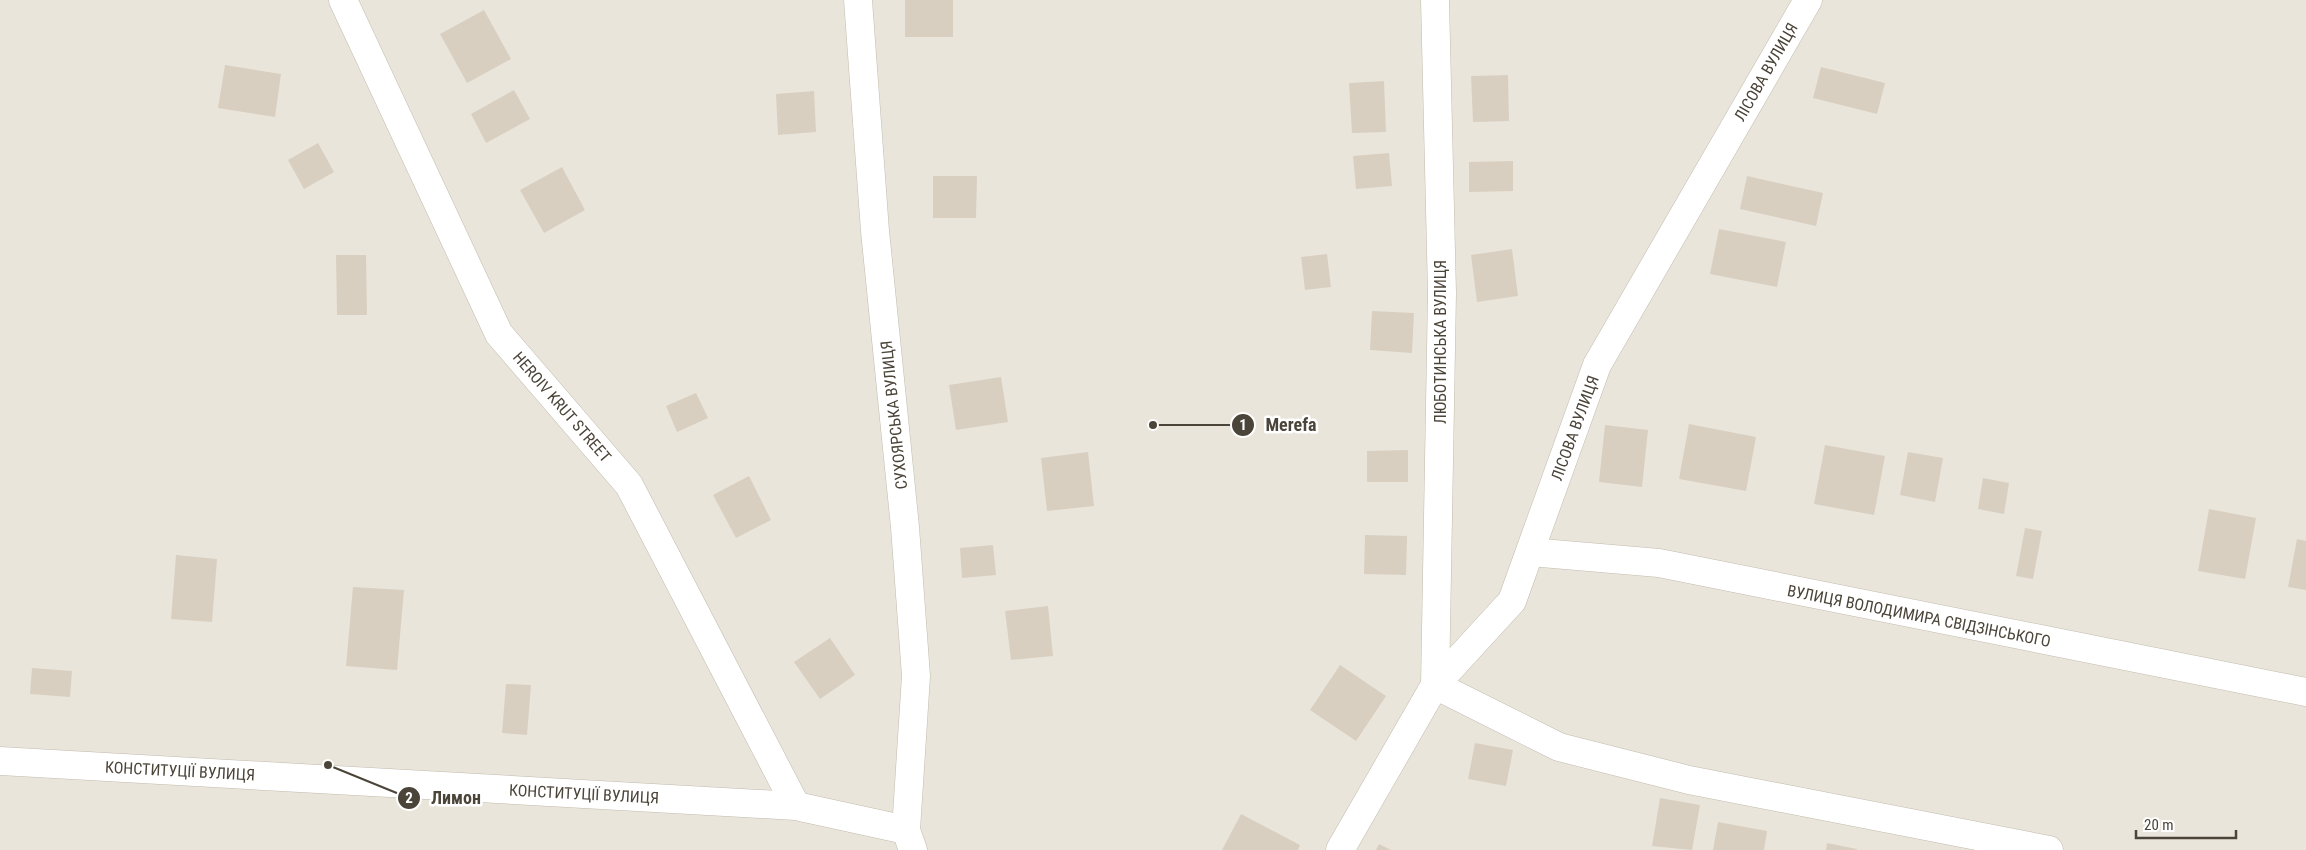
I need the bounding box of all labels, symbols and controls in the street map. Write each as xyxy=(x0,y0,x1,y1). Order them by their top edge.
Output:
street label: ЛІСОВА ВУЛИЦЯ xyxy=(1730,20,1802,124)
street label: ЛЮБОТИНСЬКА ВУЛИЦЯ xyxy=(1431,260,1450,424)
street label: СУХОЯРСЬКА ВУЛИЦЯ xyxy=(877,340,911,490)
street label: HEROIV KRUT STREET xyxy=(509,348,615,466)
street label: ЛІСОВА ВУЛИЦЯ xyxy=(1547,373,1603,483)
callout: Merefa xyxy=(1230,408,1326,442)
text: Merefa xyxy=(1265,414,1317,435)
text: 1 xyxy=(1239,416,1247,434)
street label: ВУЛИЦЯ ВОЛОДИМИРА СВІДЗІНСЬКОГО xyxy=(1786,581,2052,651)
street label: КОНСТИТУЦІЇ ВУЛИЦЯ xyxy=(105,758,255,784)
callout: Лимон xyxy=(396,781,491,814)
street label: КОНСТИТУЦІЇ ВУЛИЦЯ xyxy=(509,781,659,807)
text: Лимон xyxy=(431,787,481,808)
text: 2 xyxy=(405,789,413,807)
scale bar xyxy=(2136,808,2236,840)
text: 20 m xyxy=(2144,816,2174,834)

